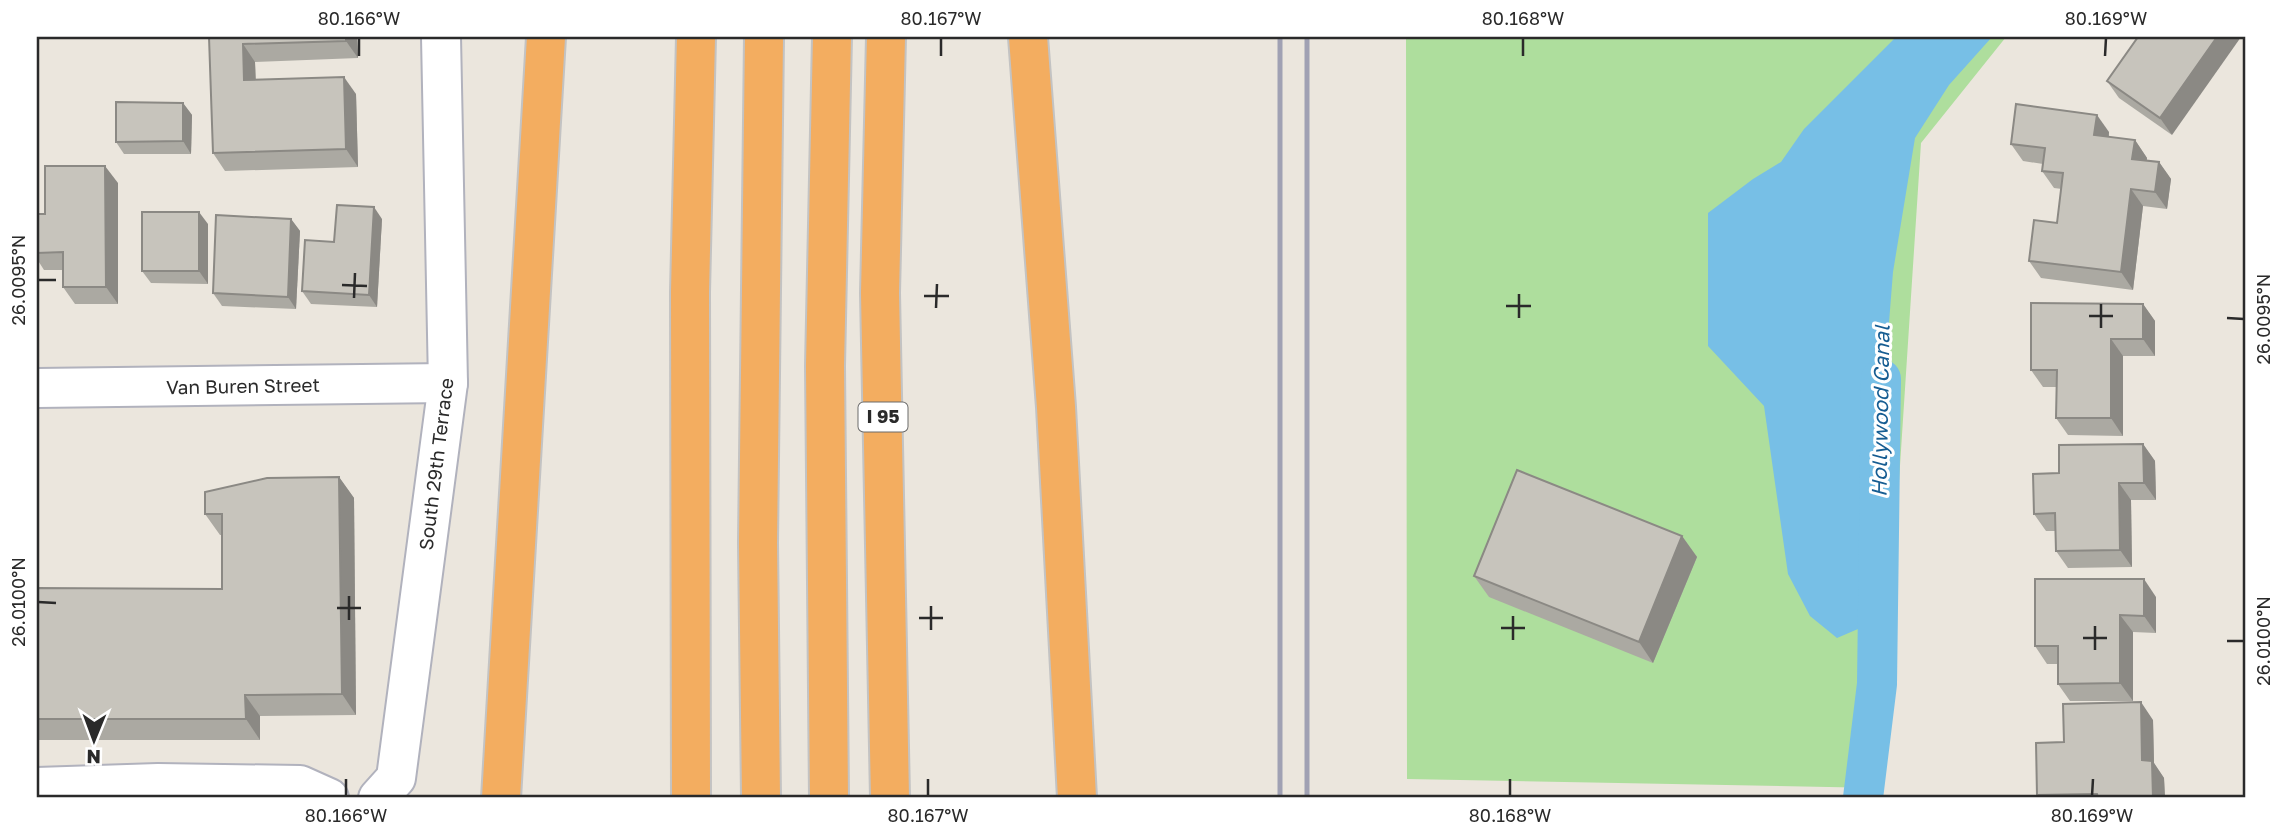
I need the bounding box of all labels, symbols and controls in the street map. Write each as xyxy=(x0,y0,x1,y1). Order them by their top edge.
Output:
text: 80.166°W xyxy=(318,7,400,29)
text: 80.167°W xyxy=(901,7,982,29)
text: 80.168°W xyxy=(1482,7,1564,29)
text: 80.169°W xyxy=(2065,7,2147,29)
text: 26.0095°N xyxy=(7,234,29,326)
text: 26.0095°N xyxy=(2252,273,2274,365)
water label: Hollywood Canal xyxy=(1866,324,1895,497)
street label: Van Buren Street xyxy=(166,373,320,398)
street label: South 29th Terrace xyxy=(414,376,457,551)
road number: I 95 xyxy=(858,402,908,432)
text: 26.0100°N xyxy=(7,557,29,647)
text: 26.0100°N xyxy=(2252,596,2274,686)
north arrow xyxy=(60,706,130,776)
text: N xyxy=(86,746,101,769)
text: 80.166°W xyxy=(305,804,387,826)
text: 80.167°W xyxy=(888,804,969,826)
text: 80.168°W xyxy=(1469,804,1551,826)
text: 80.169°W xyxy=(2051,804,2133,826)

